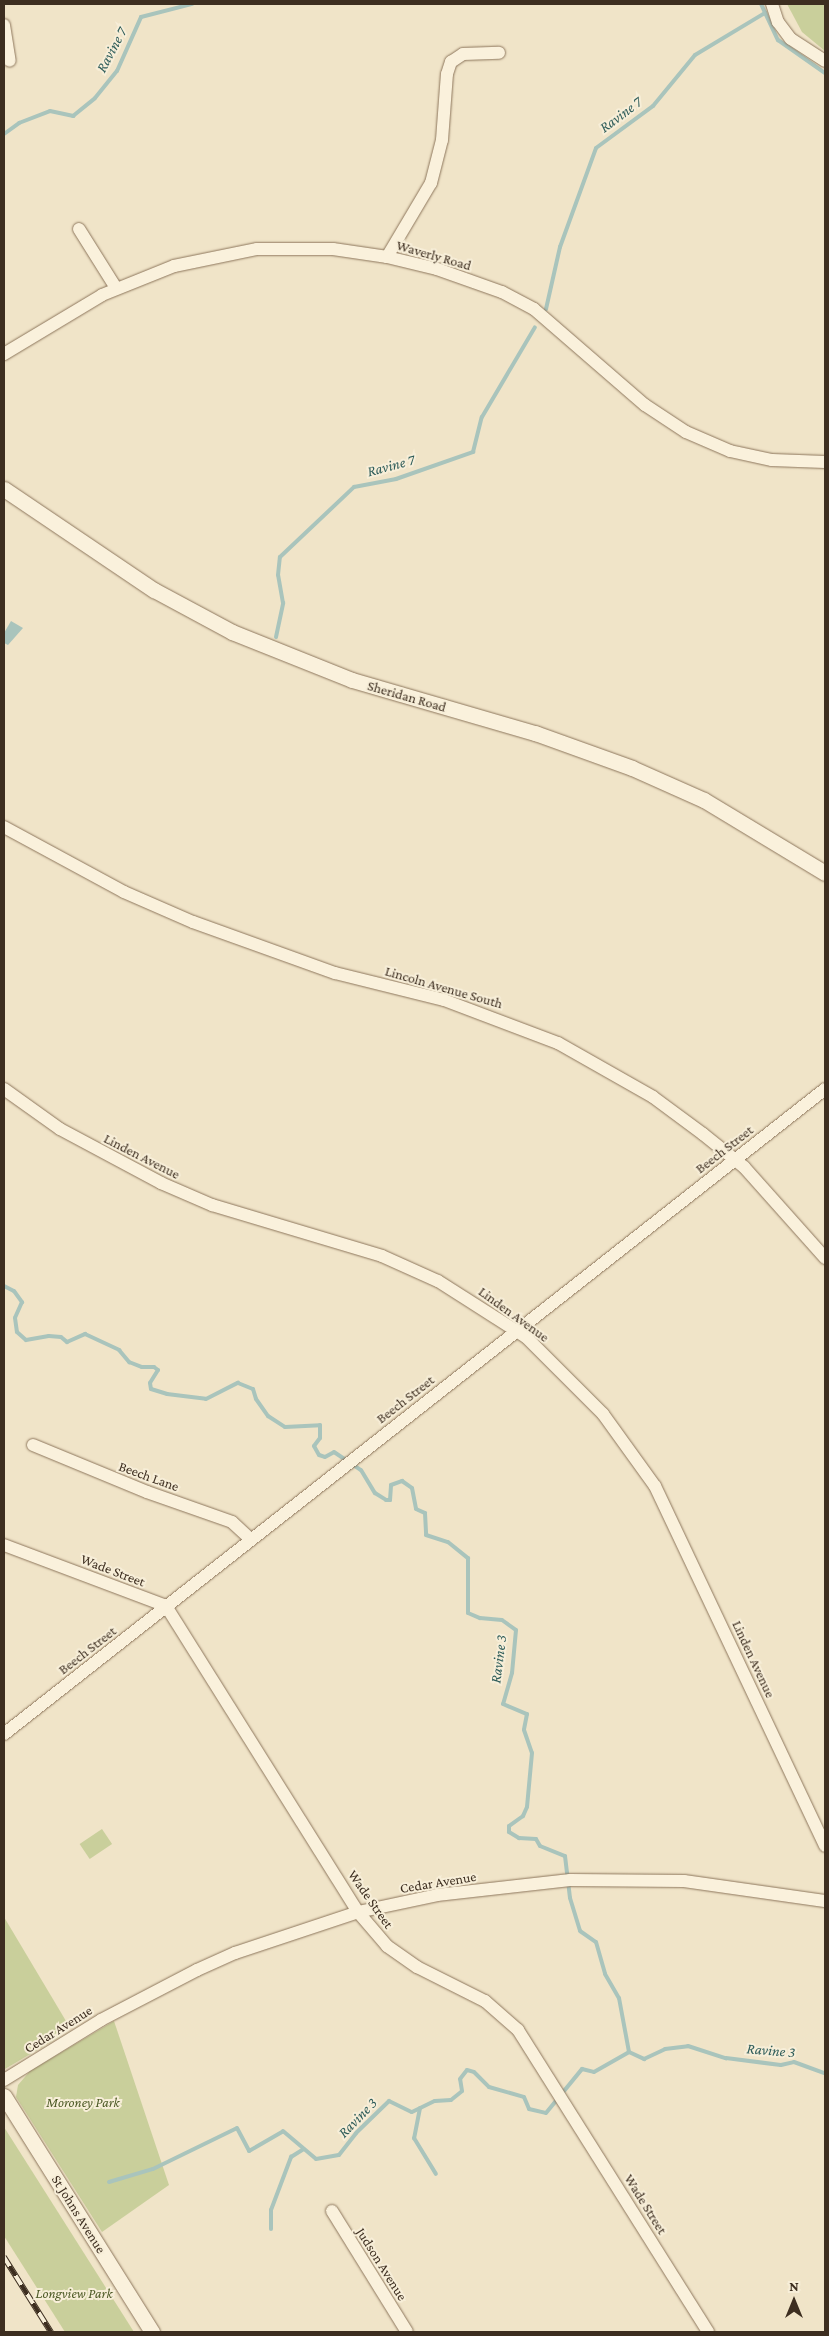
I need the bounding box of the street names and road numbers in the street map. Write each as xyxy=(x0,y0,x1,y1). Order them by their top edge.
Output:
street label: Waverly Road xyxy=(395,236,473,274)
street label: Sheridan Road xyxy=(366,677,448,715)
street label: Lincoln Avenue South xyxy=(383,962,505,1012)
street label: Beech Street xyxy=(692,1121,756,1177)
street label: Linden Avenue xyxy=(101,1130,183,1182)
street label: Linden Avenue xyxy=(475,1283,553,1345)
street label: Beech Street xyxy=(373,1371,437,1427)
street label: Beech Lane xyxy=(117,1457,181,1495)
street label: Wade Street xyxy=(78,1550,148,1590)
street label: Linden Avenue xyxy=(729,1618,779,1700)
street label: Beech Street xyxy=(55,1622,119,1678)
street label: Wade Street xyxy=(345,1866,397,1932)
street label: Cedar Avenue xyxy=(399,1868,477,1896)
street label: Cedar Avenue xyxy=(21,2001,95,2057)
street label: Wade Street xyxy=(621,2171,671,2237)
street label: St Johns Avenue xyxy=(48,2172,110,2256)
street label: Judson Avenue xyxy=(353,2224,411,2304)

